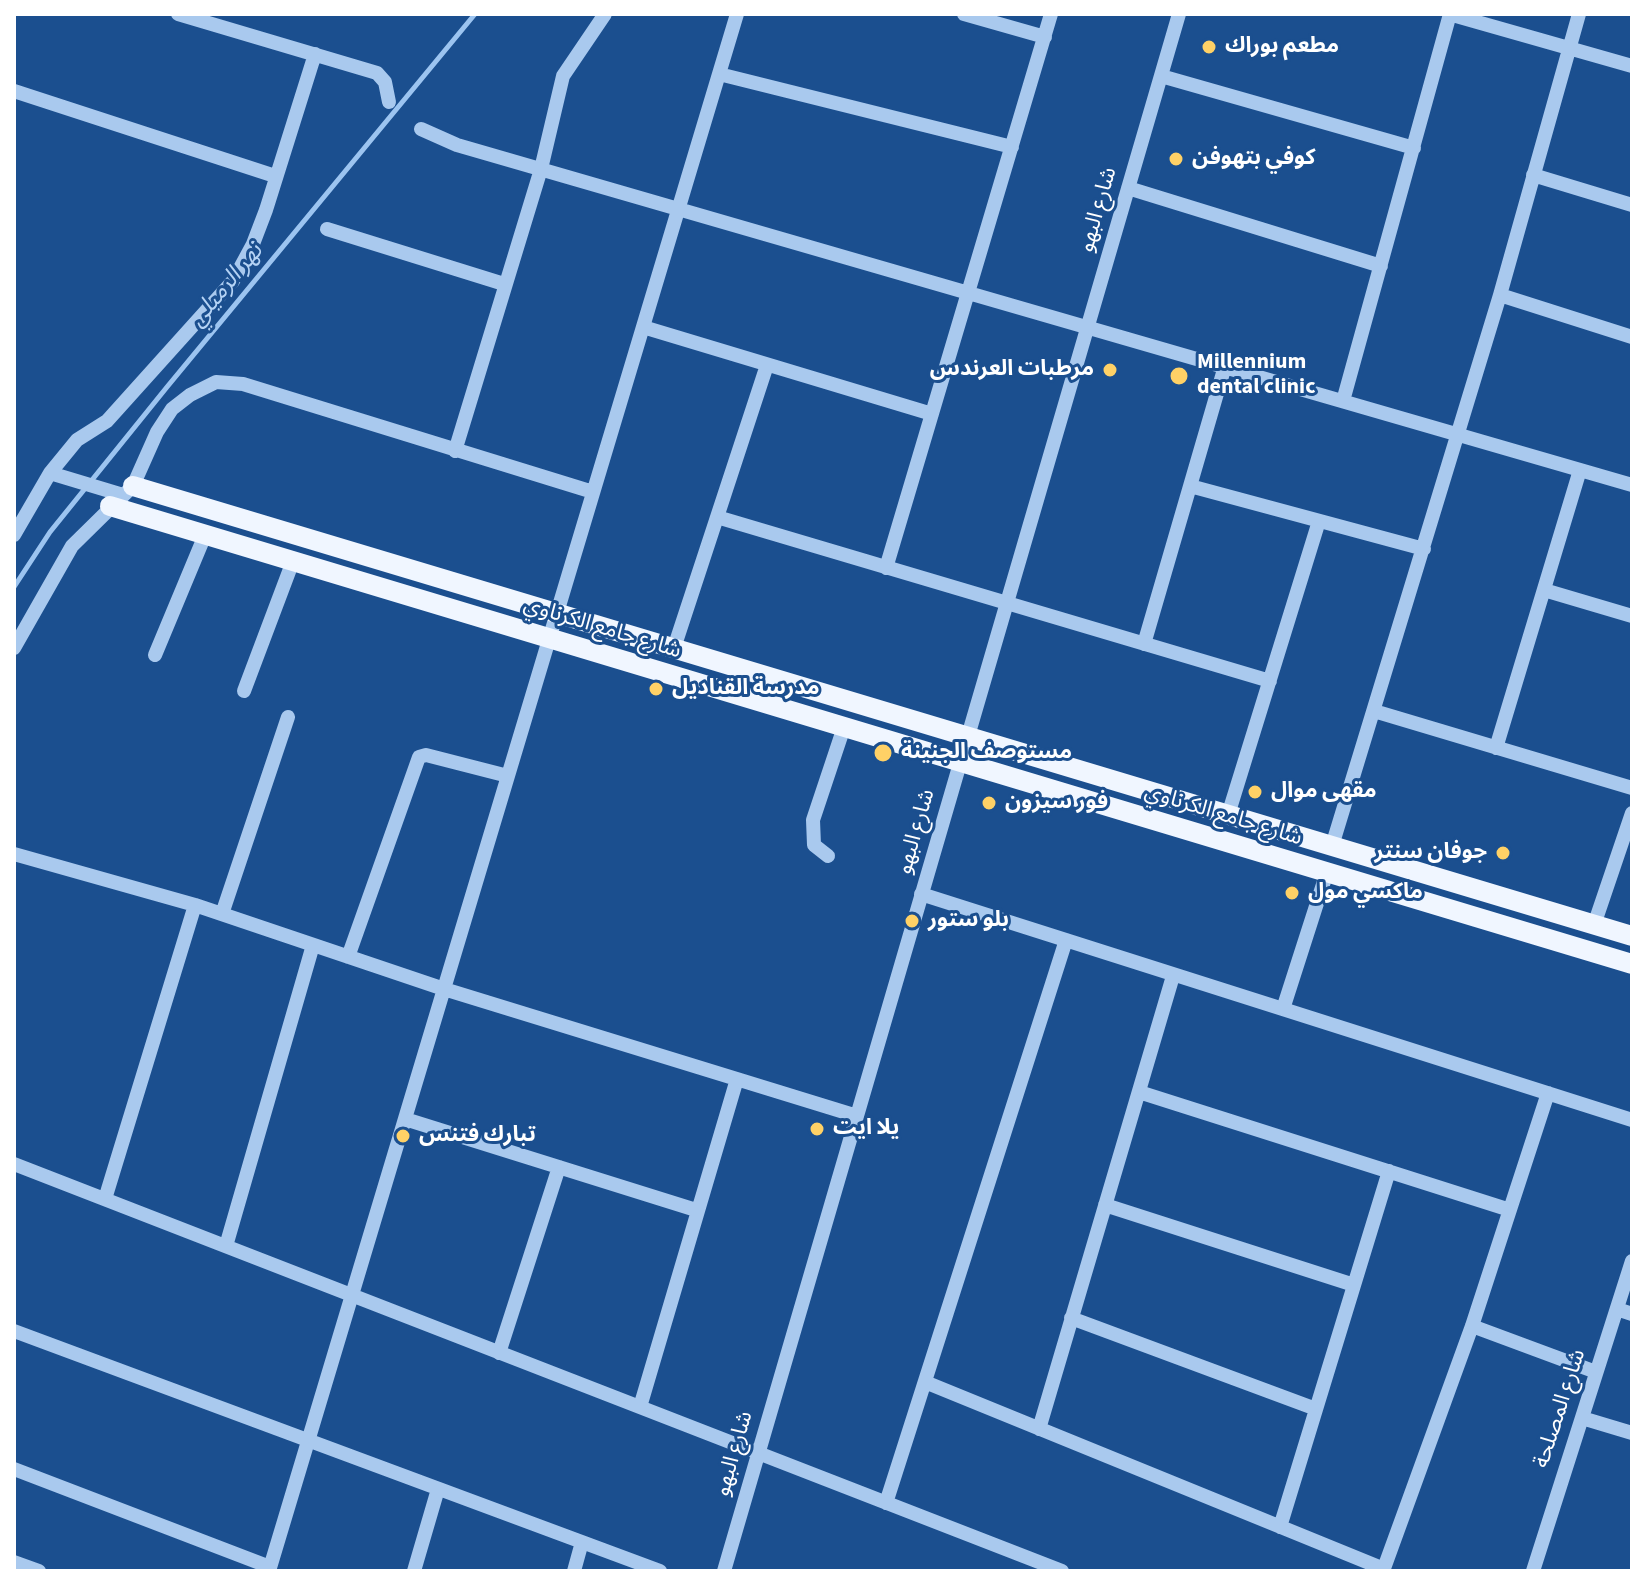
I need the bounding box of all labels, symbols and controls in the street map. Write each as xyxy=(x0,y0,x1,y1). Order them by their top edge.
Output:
place label: مطعم بوراك xyxy=(1225,34,1339,60)
marker: مطعم بوراك xyxy=(1200,38,1218,56)
place label: كوفي بتهوفن xyxy=(1192,146,1316,172)
marker: كوفي بتهوفن xyxy=(1167,150,1185,168)
street label: شارع البهو xyxy=(1074,164,1124,256)
water label: نهر الرميلي xyxy=(184,239,270,333)
place label: Millennium dental clinic xyxy=(1197,350,1315,402)
place label: مرطبات العرندس xyxy=(930,357,1094,383)
marker: مرطبات العرندس xyxy=(1101,361,1119,379)
marker: Millennium dental clinic xyxy=(1168,365,1190,387)
street label: شارع جامع الكرناوي xyxy=(520,593,684,665)
place label: مدرسة القناديل xyxy=(672,676,820,702)
marker: مدرسة القناديل xyxy=(647,680,665,698)
place label: مستوصف الجنينة xyxy=(901,740,1072,766)
marker: مستوصف الجنينة xyxy=(872,742,894,764)
place label: مقهى موال xyxy=(1271,779,1377,805)
street label: شارع جامع الكرناوي xyxy=(1141,780,1305,852)
marker: مقهى موال xyxy=(1246,783,1264,801)
street label: شارع البهو xyxy=(892,786,942,878)
place label: فور سيزون xyxy=(1005,790,1108,816)
marker: فور سيزون xyxy=(980,794,998,812)
place label: جوفان سنتر xyxy=(1375,840,1487,866)
marker: جوفان سنتر xyxy=(1494,844,1512,862)
place label: ماكسي مول xyxy=(1308,880,1423,906)
marker: ماكسي مول xyxy=(1283,884,1301,902)
place label: بلو ستور xyxy=(928,908,1009,934)
marker: بلو ستور xyxy=(903,912,921,930)
place label: يلا ايت xyxy=(833,1116,899,1142)
marker: يلا ايت xyxy=(808,1120,826,1138)
place label: تبارك فتنس xyxy=(419,1123,536,1149)
marker: تبارك فتنس xyxy=(394,1127,412,1145)
street label: شارع المصلحة xyxy=(1529,1346,1593,1472)
street label: شارع البهو xyxy=(710,1408,760,1500)

